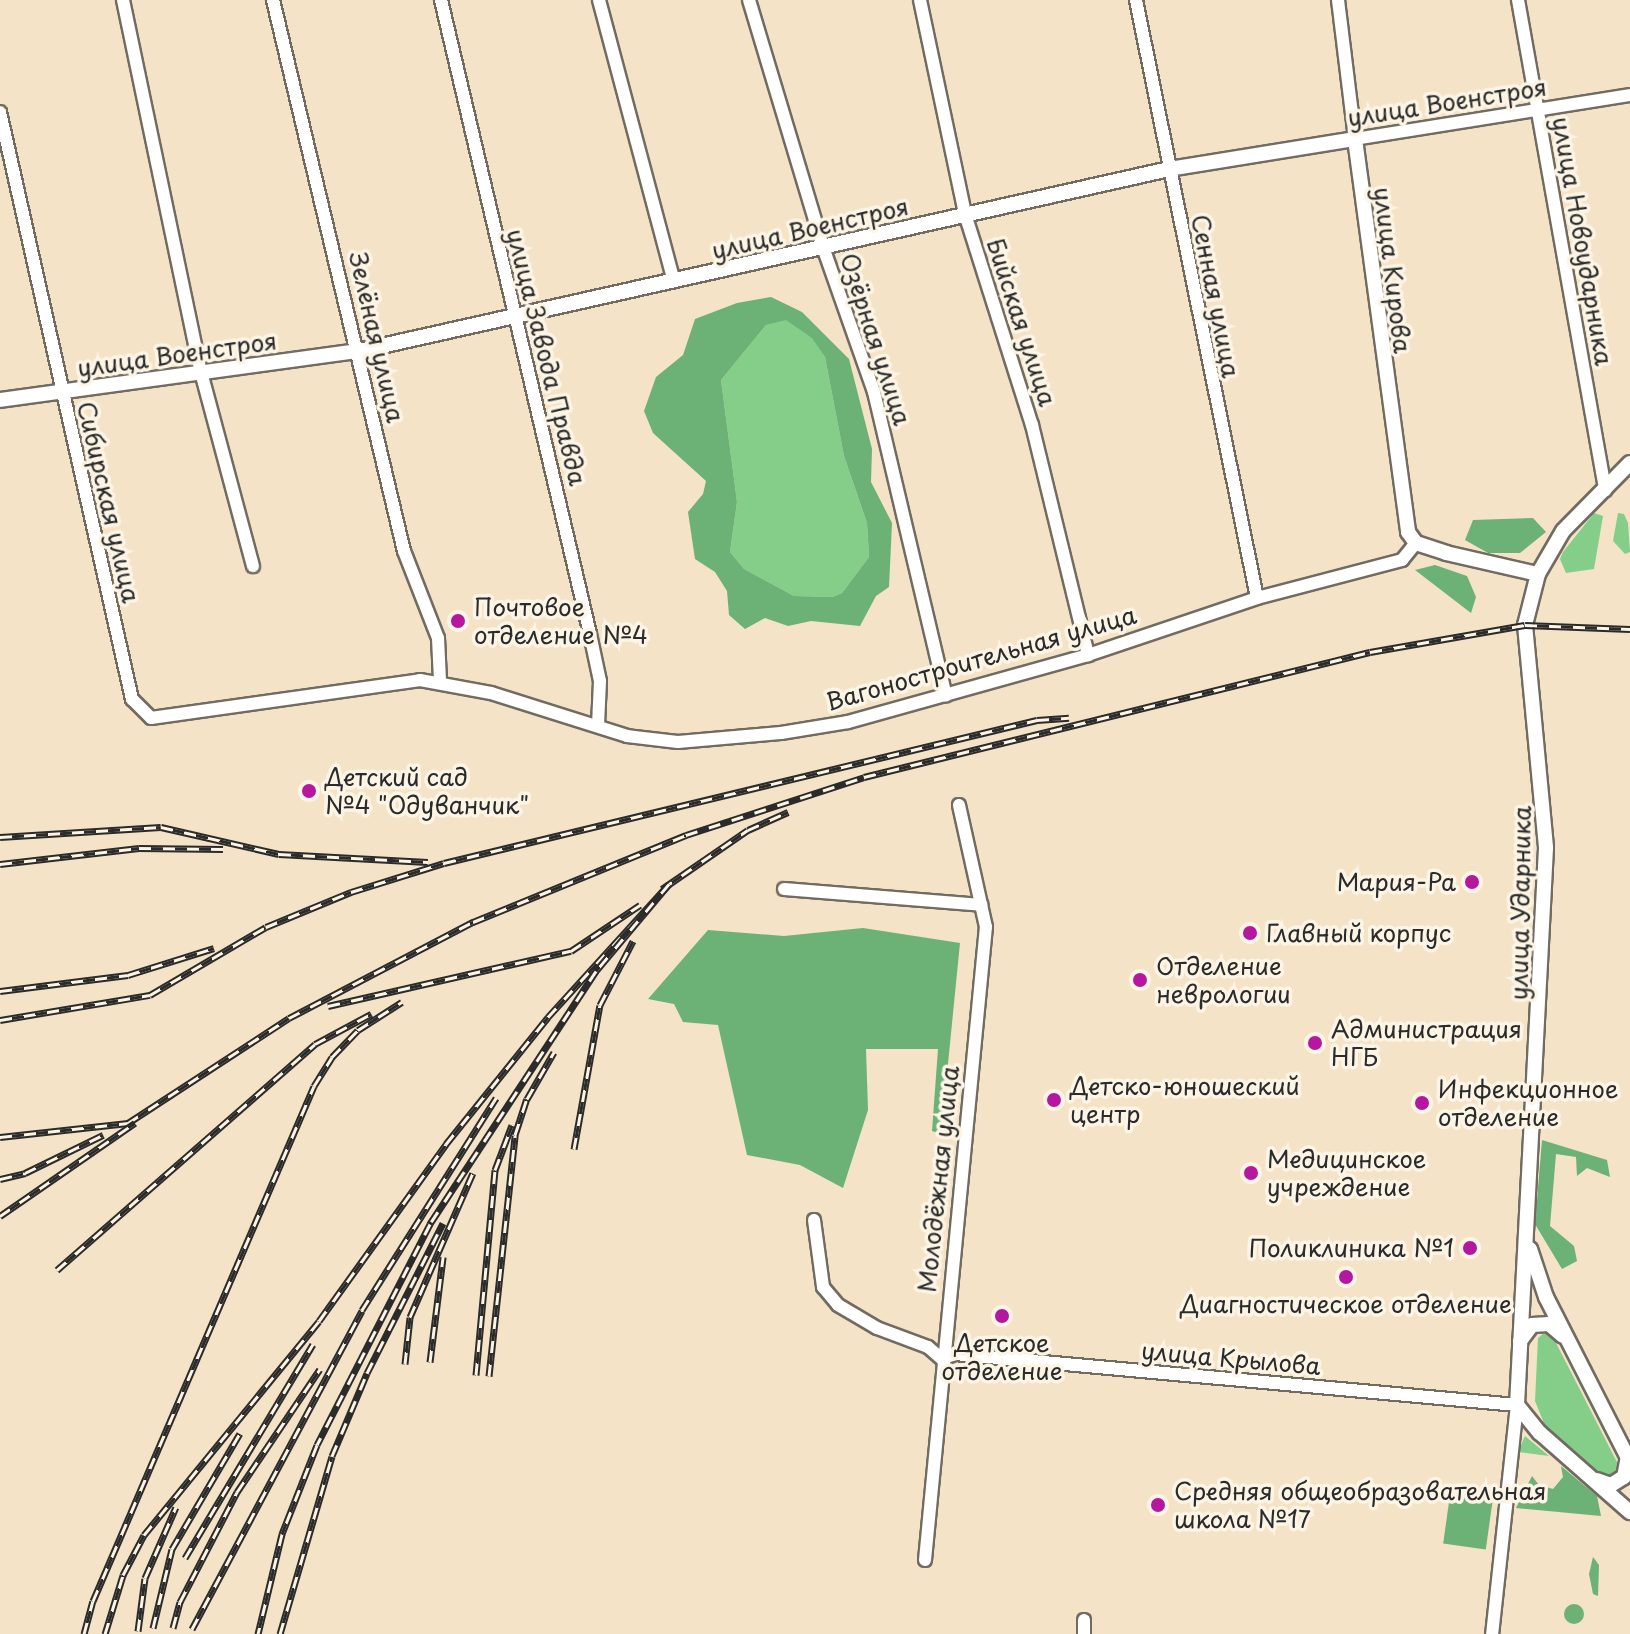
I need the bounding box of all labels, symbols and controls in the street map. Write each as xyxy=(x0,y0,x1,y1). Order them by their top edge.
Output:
street label: улица Военстроя xyxy=(1345,72,1549,132)
street label: улица Новоударника xyxy=(1547,114,1619,368)
street label: улица Кирова xyxy=(1368,185,1418,355)
street label: улица Военстроя xyxy=(708,191,912,265)
street label: Сенная улица xyxy=(1186,211,1246,381)
street label: улица Завода Правда xyxy=(501,225,593,489)
street label: Бийская улица xyxy=(981,234,1063,410)
street label: Зелёная улица xyxy=(343,248,411,426)
street label: Озёрная улица xyxy=(834,249,918,429)
street label: улица Военстроя xyxy=(75,326,279,382)
street label: Сибирская улица xyxy=(72,398,146,606)
place label: Почтовое отделение №4 xyxy=(474,593,648,649)
street label: Вагоностроительная улица xyxy=(822,600,1140,716)
marker: Почтовое отделение №4 xyxy=(449,612,467,630)
place label: Детский сад №4 "Одуванчик" xyxy=(325,763,530,819)
marker: Детский сад №4 "Одуванчик" xyxy=(300,782,318,800)
street label: улица Ударника xyxy=(1504,805,1536,1001)
place label: Мария-Ра xyxy=(1337,868,1456,896)
marker: Мария-Ра xyxy=(1463,873,1481,891)
place label: Главный корпус xyxy=(1266,919,1451,947)
marker: Главный корпус xyxy=(1241,924,1259,942)
place label: Отделение неврологии xyxy=(1156,952,1291,1008)
marker: Отделение неврологии xyxy=(1131,971,1149,989)
place label: Администрация НГБ xyxy=(1331,1015,1522,1071)
marker: Администрация НГБ xyxy=(1306,1034,1324,1052)
street label: Молодёжная улица xyxy=(912,1064,964,1294)
place label: Детско-юношеский центр xyxy=(1070,1072,1300,1128)
place label: Инфекционное отделение xyxy=(1438,1075,1618,1131)
marker: Детско-юношеский центр xyxy=(1045,1091,1063,1109)
marker: Инфекционное отделение xyxy=(1413,1094,1431,1112)
place label: Медицинское учреждение xyxy=(1267,1145,1426,1201)
marker: Медицинское учреждение xyxy=(1242,1164,1260,1182)
place label: Поликлиника №1 xyxy=(1248,1234,1454,1262)
marker: Поликлиника №1 xyxy=(1461,1239,1479,1257)
marker: Диагностическое отделение xyxy=(1337,1268,1355,1286)
place label: Диагностическое отделение xyxy=(1180,1290,1512,1318)
marker: Детское отделение xyxy=(993,1307,1011,1325)
place label: Детское отделение xyxy=(942,1329,1062,1385)
street label: улица Крылова xyxy=(1139,1336,1323,1380)
place label: Средняя общеобразовательная школа №17 xyxy=(1174,1477,1547,1533)
marker: Средняя общеобразовательная школа №17 xyxy=(1149,1496,1167,1514)

